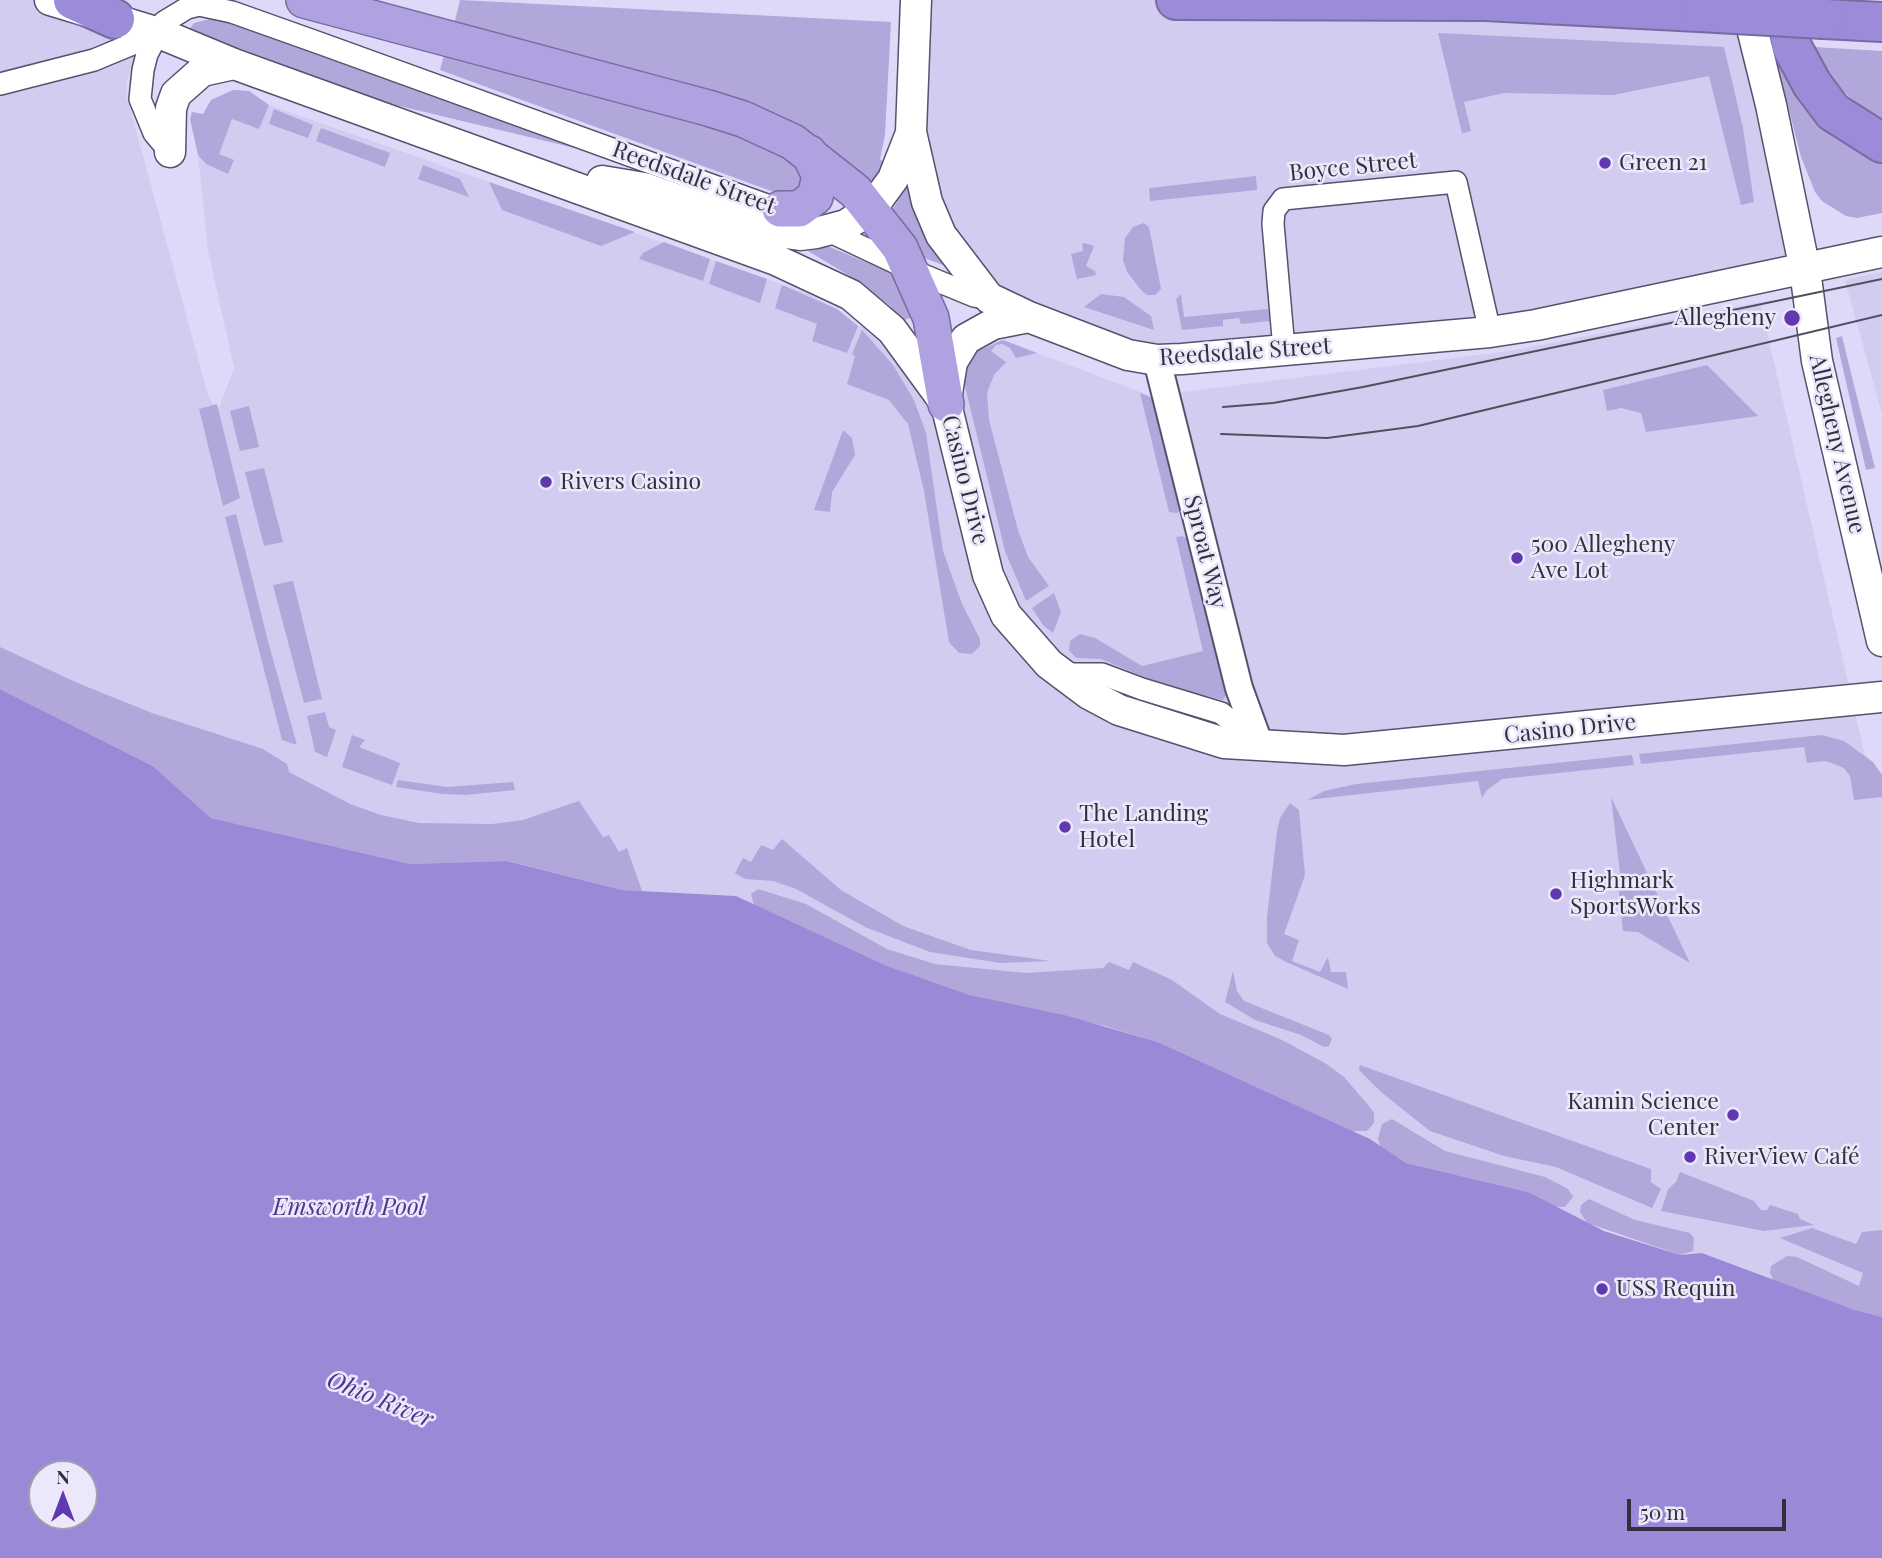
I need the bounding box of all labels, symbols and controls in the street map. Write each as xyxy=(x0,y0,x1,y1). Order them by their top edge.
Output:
street label: Reedsdale Street xyxy=(608,136,780,220)
street label: Boyce Street xyxy=(1288,147,1418,187)
place label: Green 21 xyxy=(1619,149,1707,177)
marker: Green 21 xyxy=(1597,155,1613,171)
place label: Allegheny xyxy=(1675,304,1776,332)
marker: Allegheny xyxy=(1782,308,1802,328)
street label: Reedsdale Street xyxy=(1158,332,1332,372)
street label: Allegheny Avenue xyxy=(1803,352,1871,536)
street label: Casino Drive xyxy=(936,412,994,548)
place label: Rivers Casino xyxy=(560,468,701,496)
marker: Rivers Casino xyxy=(538,474,554,490)
street label: Sproat Way xyxy=(1178,492,1232,612)
place label: 500 Allegheny Ave Lot xyxy=(1531,531,1675,585)
marker: 500 Allegheny Ave Lot xyxy=(1509,550,1525,566)
street label: Casino Drive xyxy=(1503,708,1637,750)
place label: The Landing Hotel xyxy=(1079,800,1208,854)
marker: The Landing Hotel xyxy=(1057,819,1073,835)
place label: Highmark SportsWorks xyxy=(1570,867,1701,921)
marker: Highmark SportsWorks xyxy=(1548,886,1564,902)
place label: Kamin Science Center xyxy=(1567,1088,1719,1142)
marker: Kamin Science Center xyxy=(1725,1107,1741,1123)
place label: RiverView Café xyxy=(1704,1143,1860,1171)
marker: RiverView Café xyxy=(1682,1149,1698,1165)
water label: Emsworth Pool xyxy=(273,1194,425,1222)
place label: USS Requin xyxy=(1616,1275,1736,1303)
marker: USS Requin xyxy=(1594,1281,1610,1297)
water label: Ohio River xyxy=(323,1366,437,1434)
north arrow xyxy=(28,1460,98,1530)
text: N xyxy=(56,1463,70,1489)
scale bar xyxy=(1630,1484,1789,1528)
text: 50 m xyxy=(1640,1497,1685,1525)

